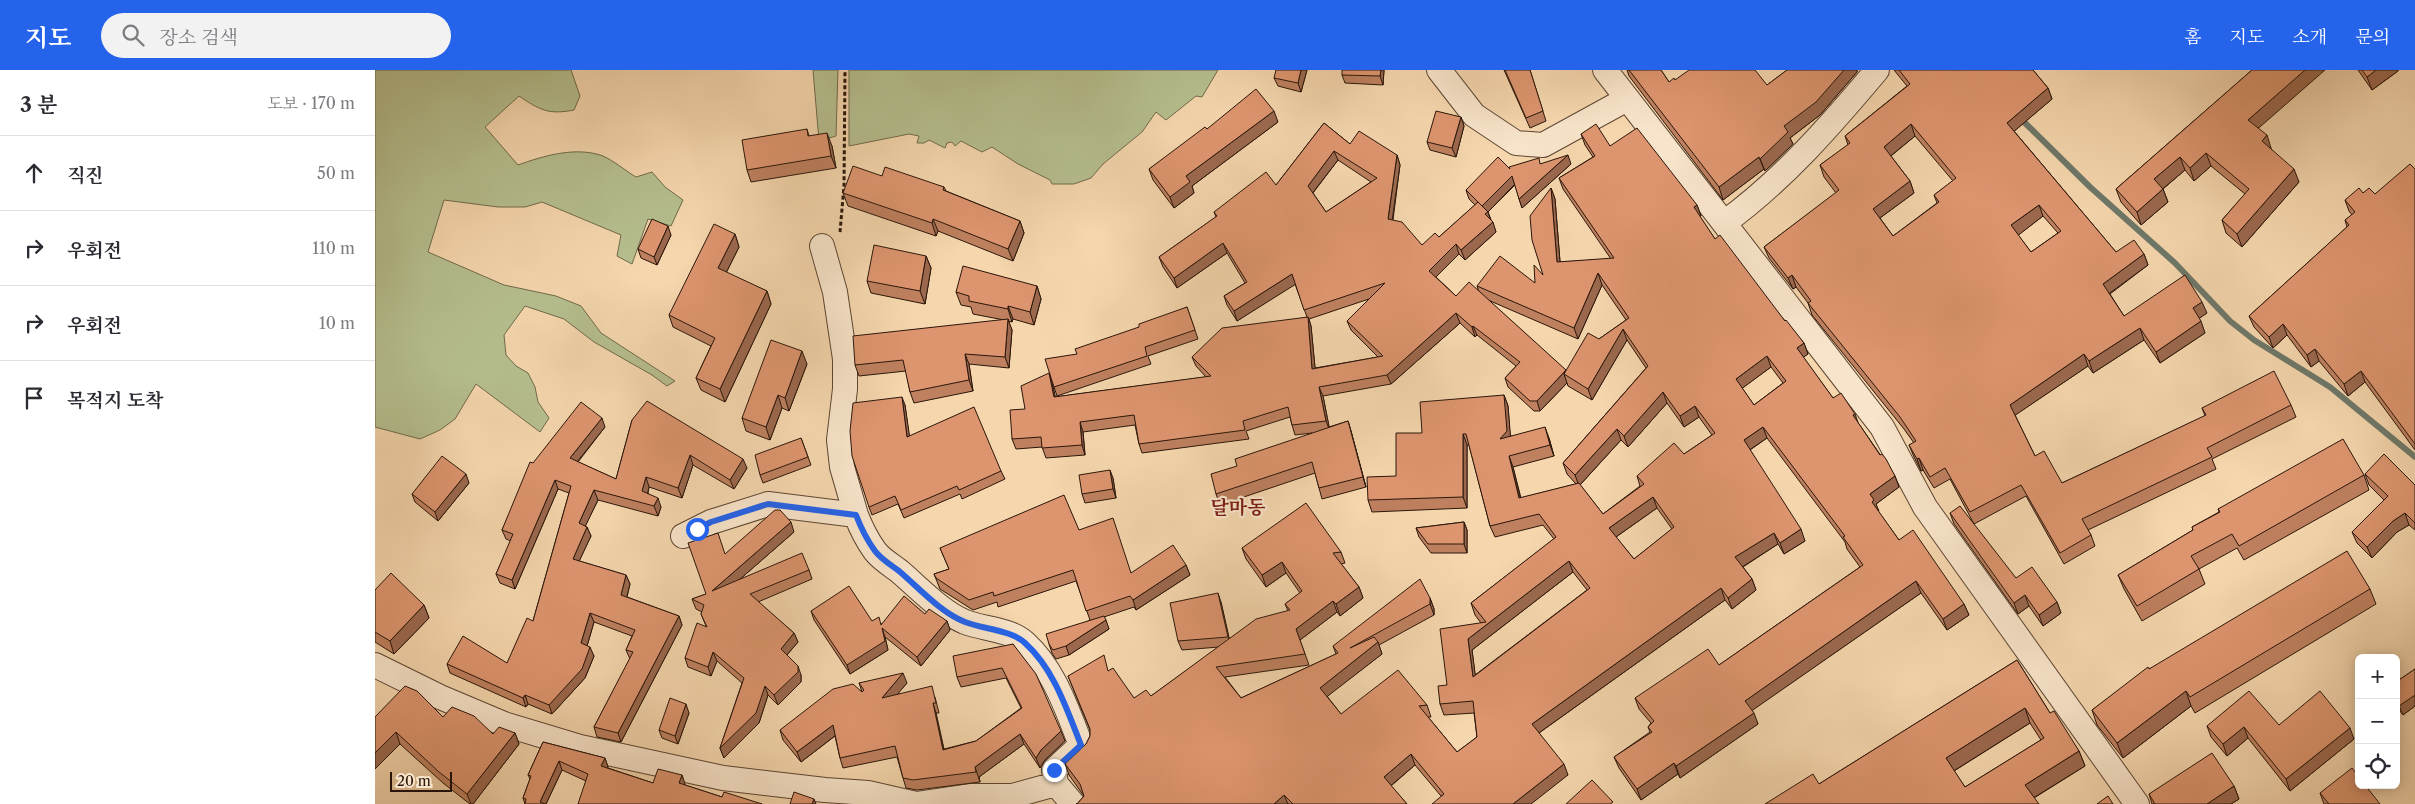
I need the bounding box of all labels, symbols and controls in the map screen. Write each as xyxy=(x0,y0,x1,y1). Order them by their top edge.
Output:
search box xyxy=(101,13,451,58)
icon: search xyxy=(119,21,147,49)
text: 지도 xyxy=(25,23,71,52)
text: 장소 검색 xyxy=(159,26,238,49)
text: 홈 xyxy=(2184,26,2202,48)
text: 지도 xyxy=(2230,26,2264,48)
text: 소개 xyxy=(2292,26,2327,48)
text: 문의 xyxy=(2355,26,2390,48)
text: 3 분 xyxy=(20,92,57,117)
text: 도보 · 170 m xyxy=(267,93,355,113)
icon: ahead xyxy=(20,159,48,187)
text: 50 m xyxy=(317,163,355,183)
text: 직진 xyxy=(67,164,104,187)
icon: right xyxy=(20,234,48,262)
text: 110 m xyxy=(312,238,355,258)
text: 우회전 xyxy=(67,239,122,262)
icon: right xyxy=(20,309,48,337)
text: 10 m xyxy=(319,313,355,333)
text: 우회전 xyxy=(67,314,122,337)
icon: arrive xyxy=(20,384,48,412)
text: 목적지 도착 xyxy=(67,389,164,412)
district label: 달마동 xyxy=(1210,496,1266,519)
route start xyxy=(686,518,709,541)
map controls xyxy=(2355,654,2400,789)
button: + xyxy=(2355,654,2400,699)
button: − xyxy=(2355,699,2400,744)
button: locate xyxy=(2355,744,2400,789)
route end xyxy=(1043,759,1066,782)
scale bar xyxy=(390,769,453,792)
text: 20 m xyxy=(397,772,431,790)

